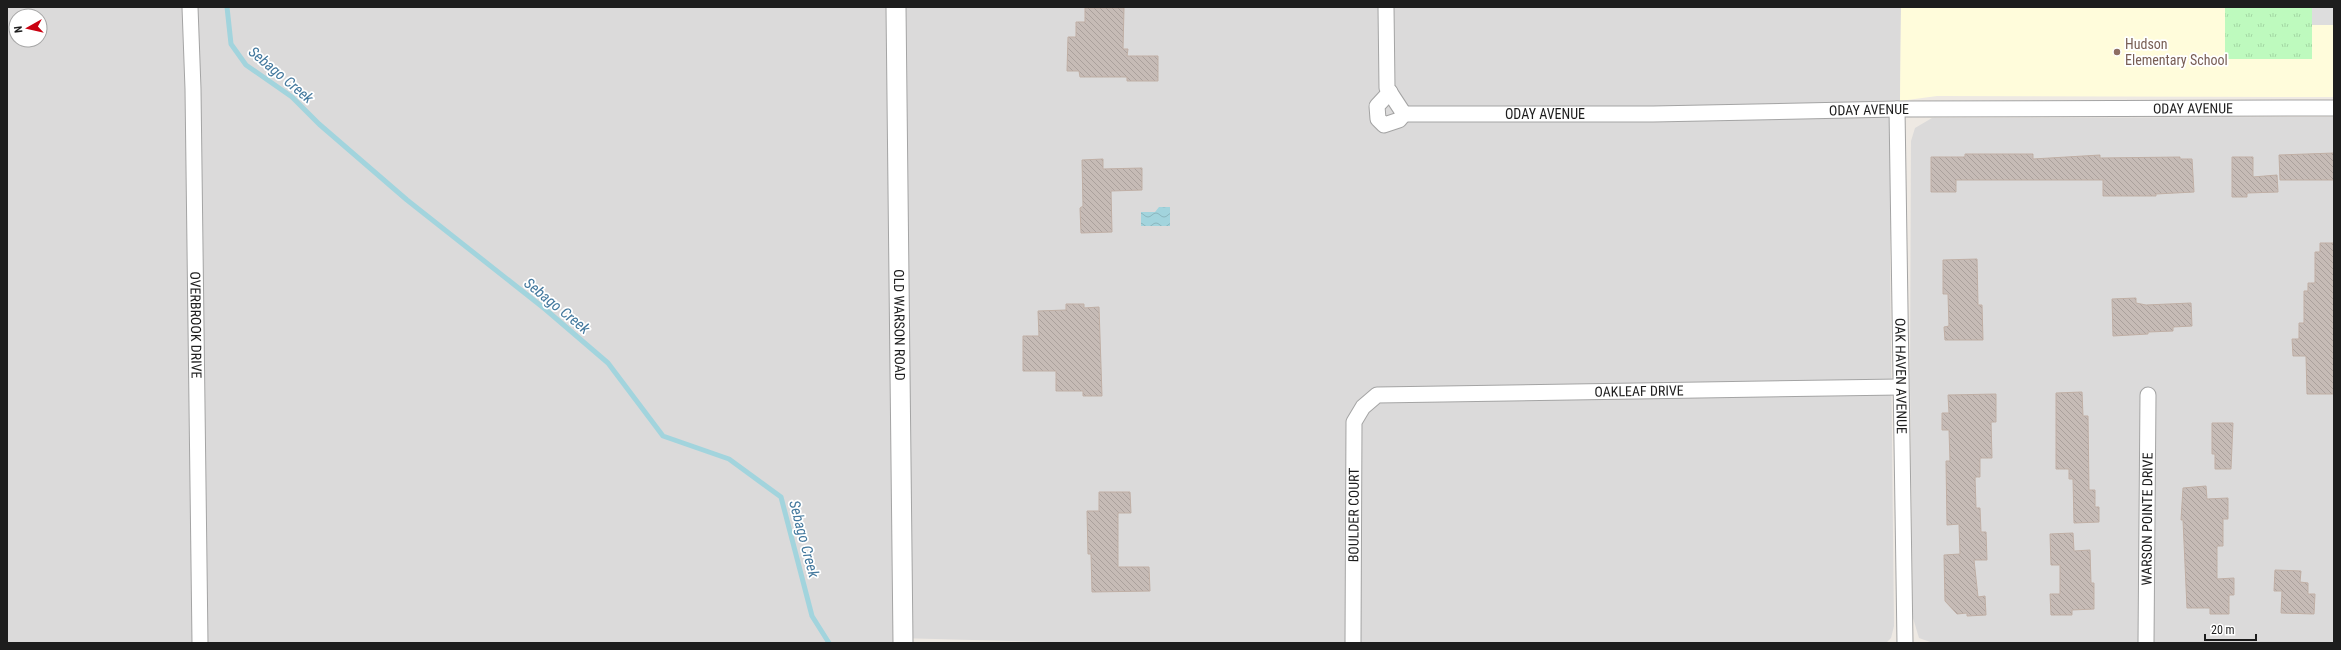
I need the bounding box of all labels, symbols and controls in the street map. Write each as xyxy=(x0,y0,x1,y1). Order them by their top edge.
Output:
north arrow xyxy=(8,8,48,48)
text: N xyxy=(12,25,25,34)
place label: Hudson Elementary School xyxy=(2125,36,2228,68)
water label: Sebago Creek xyxy=(245,43,317,108)
marker: Hudson Elementary School xyxy=(2112,47,2122,57)
street label: ODAY AVENUE xyxy=(2153,100,2233,116)
street label: ODAY AVENUE xyxy=(1829,101,1909,118)
street label: ODAY AVENUE xyxy=(1505,106,1585,122)
street label: OLD WARSON ROAD xyxy=(891,269,908,381)
street label: OVERBROOK DRIVE xyxy=(187,271,205,379)
water label: Sebago Creek xyxy=(521,274,594,338)
street label: OAK HAVEN AVENUE xyxy=(1892,318,1910,434)
street label: OAKLEAF DRIVE xyxy=(1594,382,1684,400)
street label: WARSON POINTE DRIVE xyxy=(2138,452,2156,586)
street label: BOULDER COURT xyxy=(1345,468,1362,562)
water label: Sebago Creek xyxy=(785,498,823,580)
scale bar xyxy=(2205,616,2256,642)
text: 20 m xyxy=(2211,623,2235,637)

